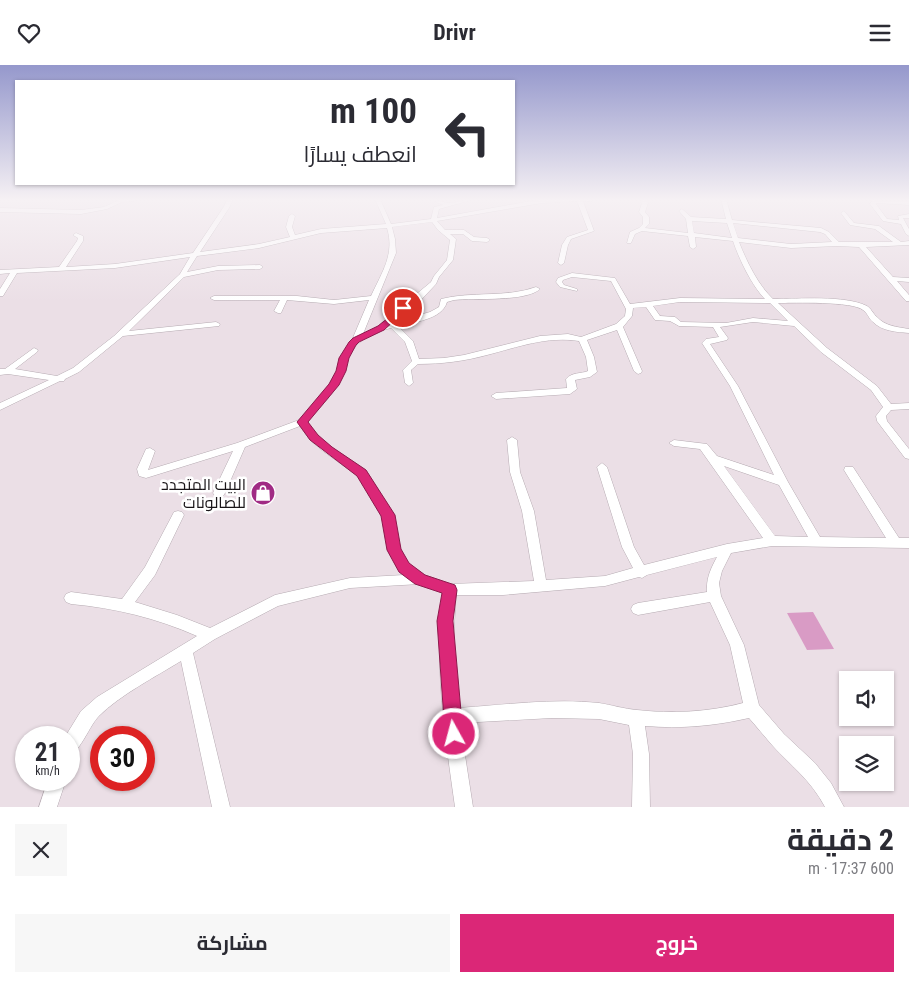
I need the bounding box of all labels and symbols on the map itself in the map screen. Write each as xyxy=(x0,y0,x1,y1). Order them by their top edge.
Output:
pin xyxy=(382,287,424,329)
place label: البيت المتجدد للصالونات xyxy=(161,475,246,512)
shop icon: البيت المتجدد للصالونات xyxy=(250,480,276,506)
position arrow xyxy=(427,707,479,759)
speed limit sign: 30 xyxy=(90,726,155,791)

